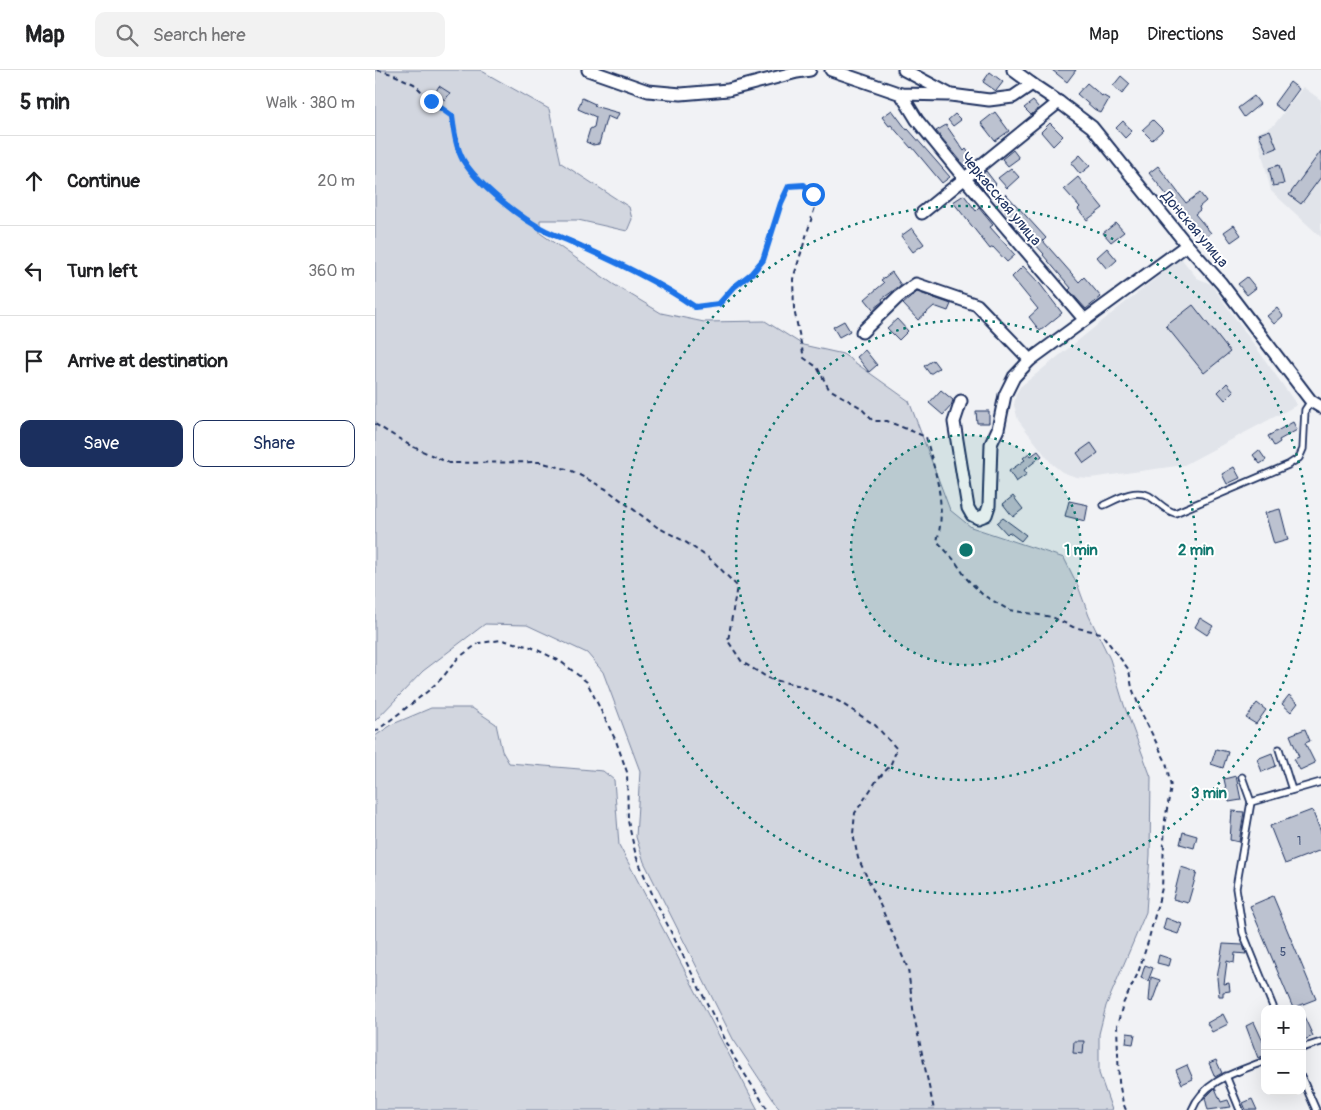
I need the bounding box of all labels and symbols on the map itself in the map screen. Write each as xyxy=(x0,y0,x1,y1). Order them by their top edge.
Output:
route end xyxy=(420,90,443,113)
street label: Черкасская улица xyxy=(956,149,1045,250)
route start xyxy=(802,183,825,206)
street label: Донская улица xyxy=(1156,186,1232,272)
centre of rings xyxy=(957,541,975,559)
text: 1 min xyxy=(1064,541,1098,560)
text: 2 min xyxy=(1178,541,1214,560)
text: 3 min xyxy=(1191,784,1227,803)
house number: 1 xyxy=(1297,834,1301,849)
house number: 5 xyxy=(1280,945,1286,960)

